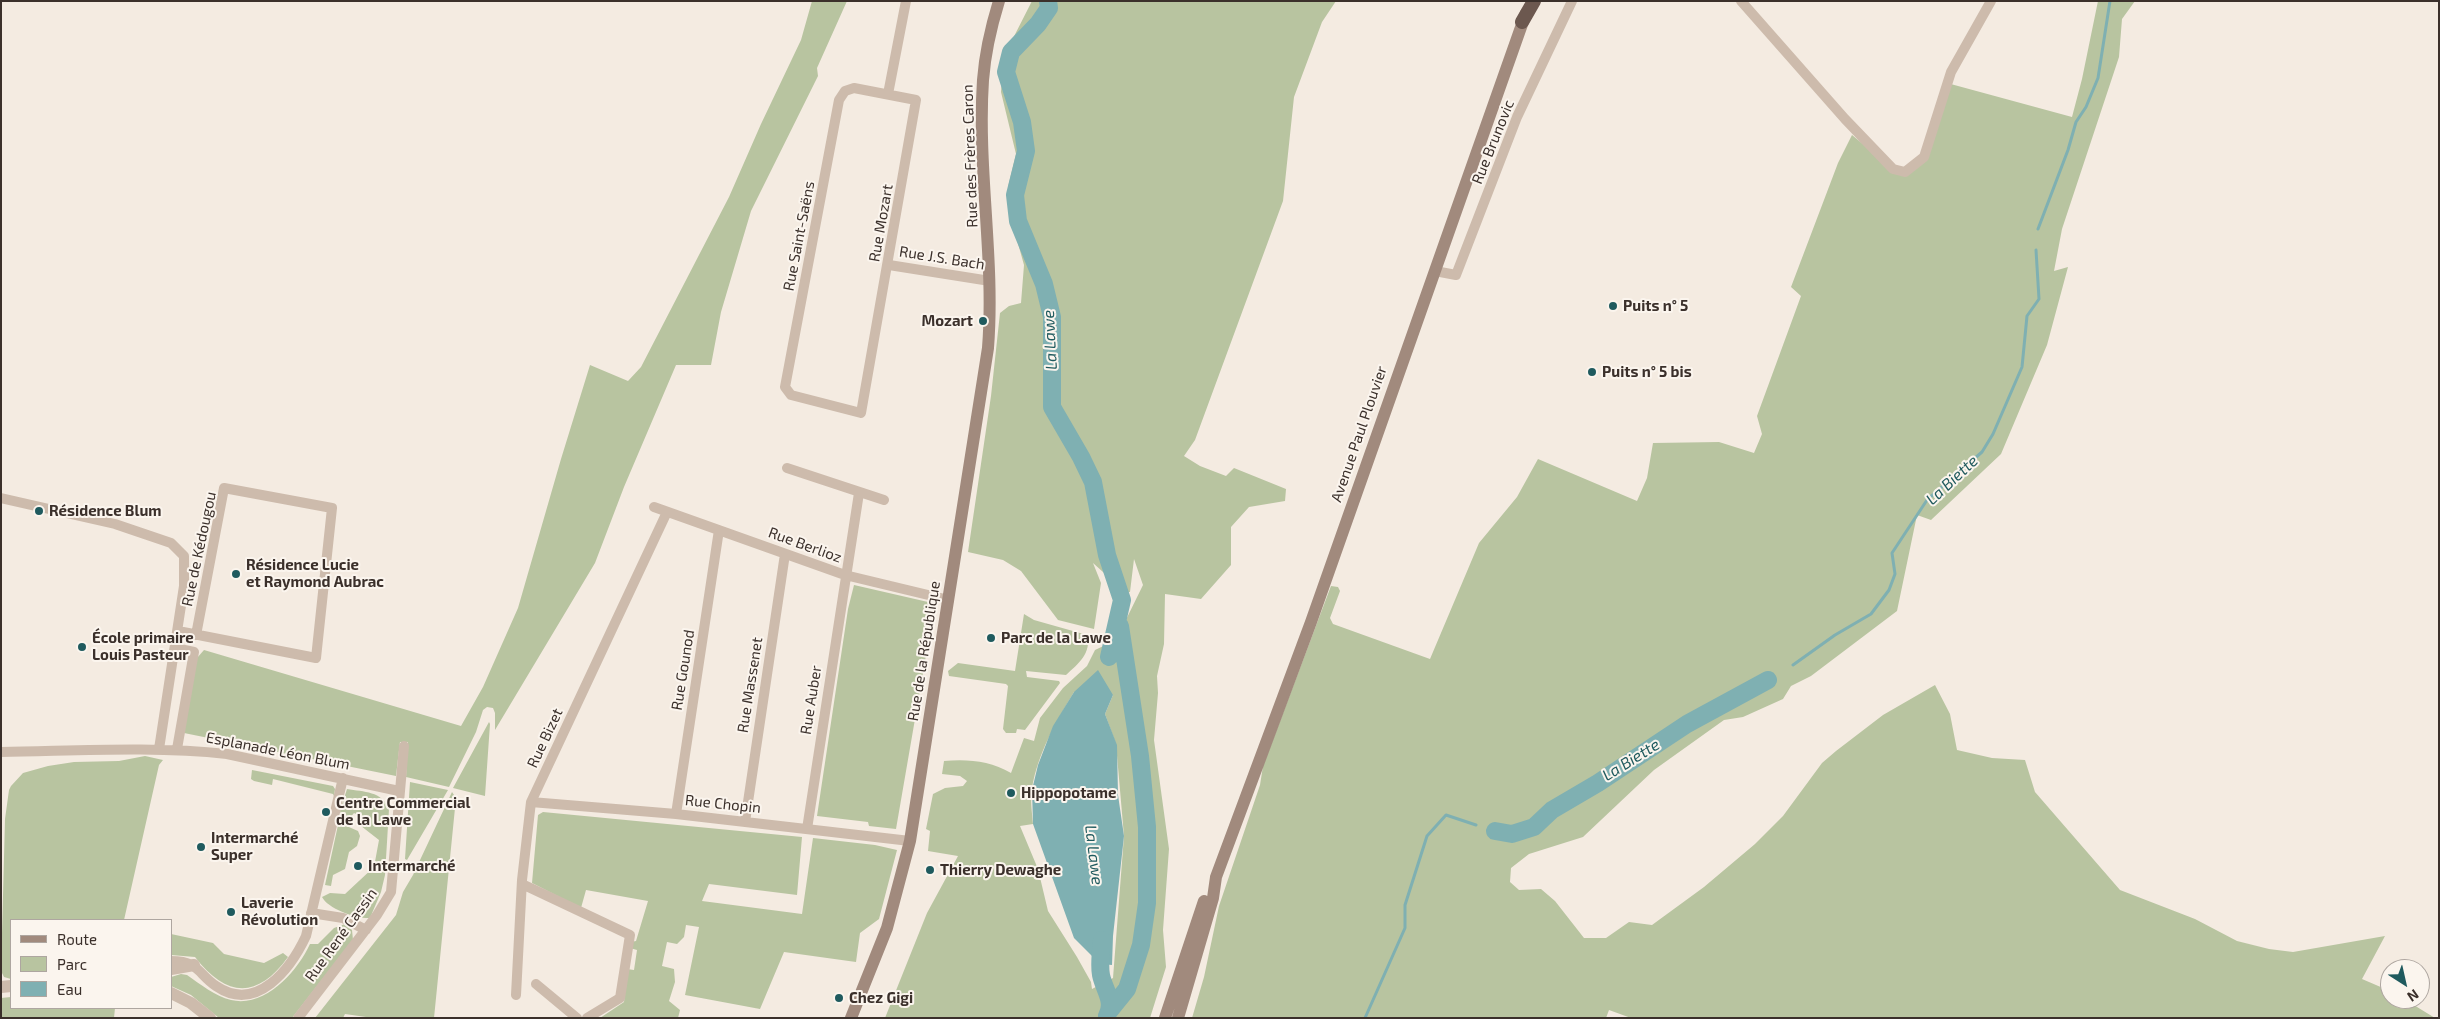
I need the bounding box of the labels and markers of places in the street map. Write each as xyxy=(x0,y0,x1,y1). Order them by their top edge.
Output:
place label: Puits n° 5 xyxy=(1623,297,1688,315)
marker: Puits n° 5 xyxy=(1607,300,1619,312)
place label: Mozart xyxy=(921,312,973,330)
marker: Mozart xyxy=(977,315,989,327)
place label: Puits n° 5 bis xyxy=(1602,363,1692,381)
marker: Puits n° 5 bis xyxy=(1586,366,1598,378)
place label: Résidence Blum xyxy=(49,502,161,520)
marker: Résidence Blum xyxy=(33,505,45,517)
place label: Résidence Lucie et Raymond Aubrac xyxy=(246,556,384,591)
marker: Résidence Lucie et Raymond Aubrac xyxy=(230,568,242,580)
place label: École primaire Louis Pasteur xyxy=(92,629,194,664)
place label: Parc de la Lawe xyxy=(1001,629,1111,647)
marker: Parc de la Lawe xyxy=(985,632,997,644)
marker: École primaire Louis Pasteur xyxy=(76,641,88,653)
place label: Hippopotame xyxy=(1021,784,1117,802)
marker: Hippopotame xyxy=(1005,787,1017,799)
place label: Centre Commercial de la Lawe xyxy=(336,794,471,829)
marker: Centre Commercial de la Lawe xyxy=(320,806,332,818)
place label: Intermarché Super xyxy=(211,829,299,864)
marker: Intermarché Super xyxy=(195,841,207,853)
place label: Intermarché xyxy=(368,857,456,875)
marker: Intermarché xyxy=(352,860,364,872)
place label: Thierry Dewaghe xyxy=(940,861,1061,879)
marker: Thierry Dewaghe xyxy=(924,864,936,876)
place label: Laverie Révolution xyxy=(241,894,318,929)
marker: Laverie Révolution xyxy=(225,906,237,918)
place label: Chez Gigi xyxy=(849,989,913,1007)
marker: Chez Gigi xyxy=(833,992,845,1004)

